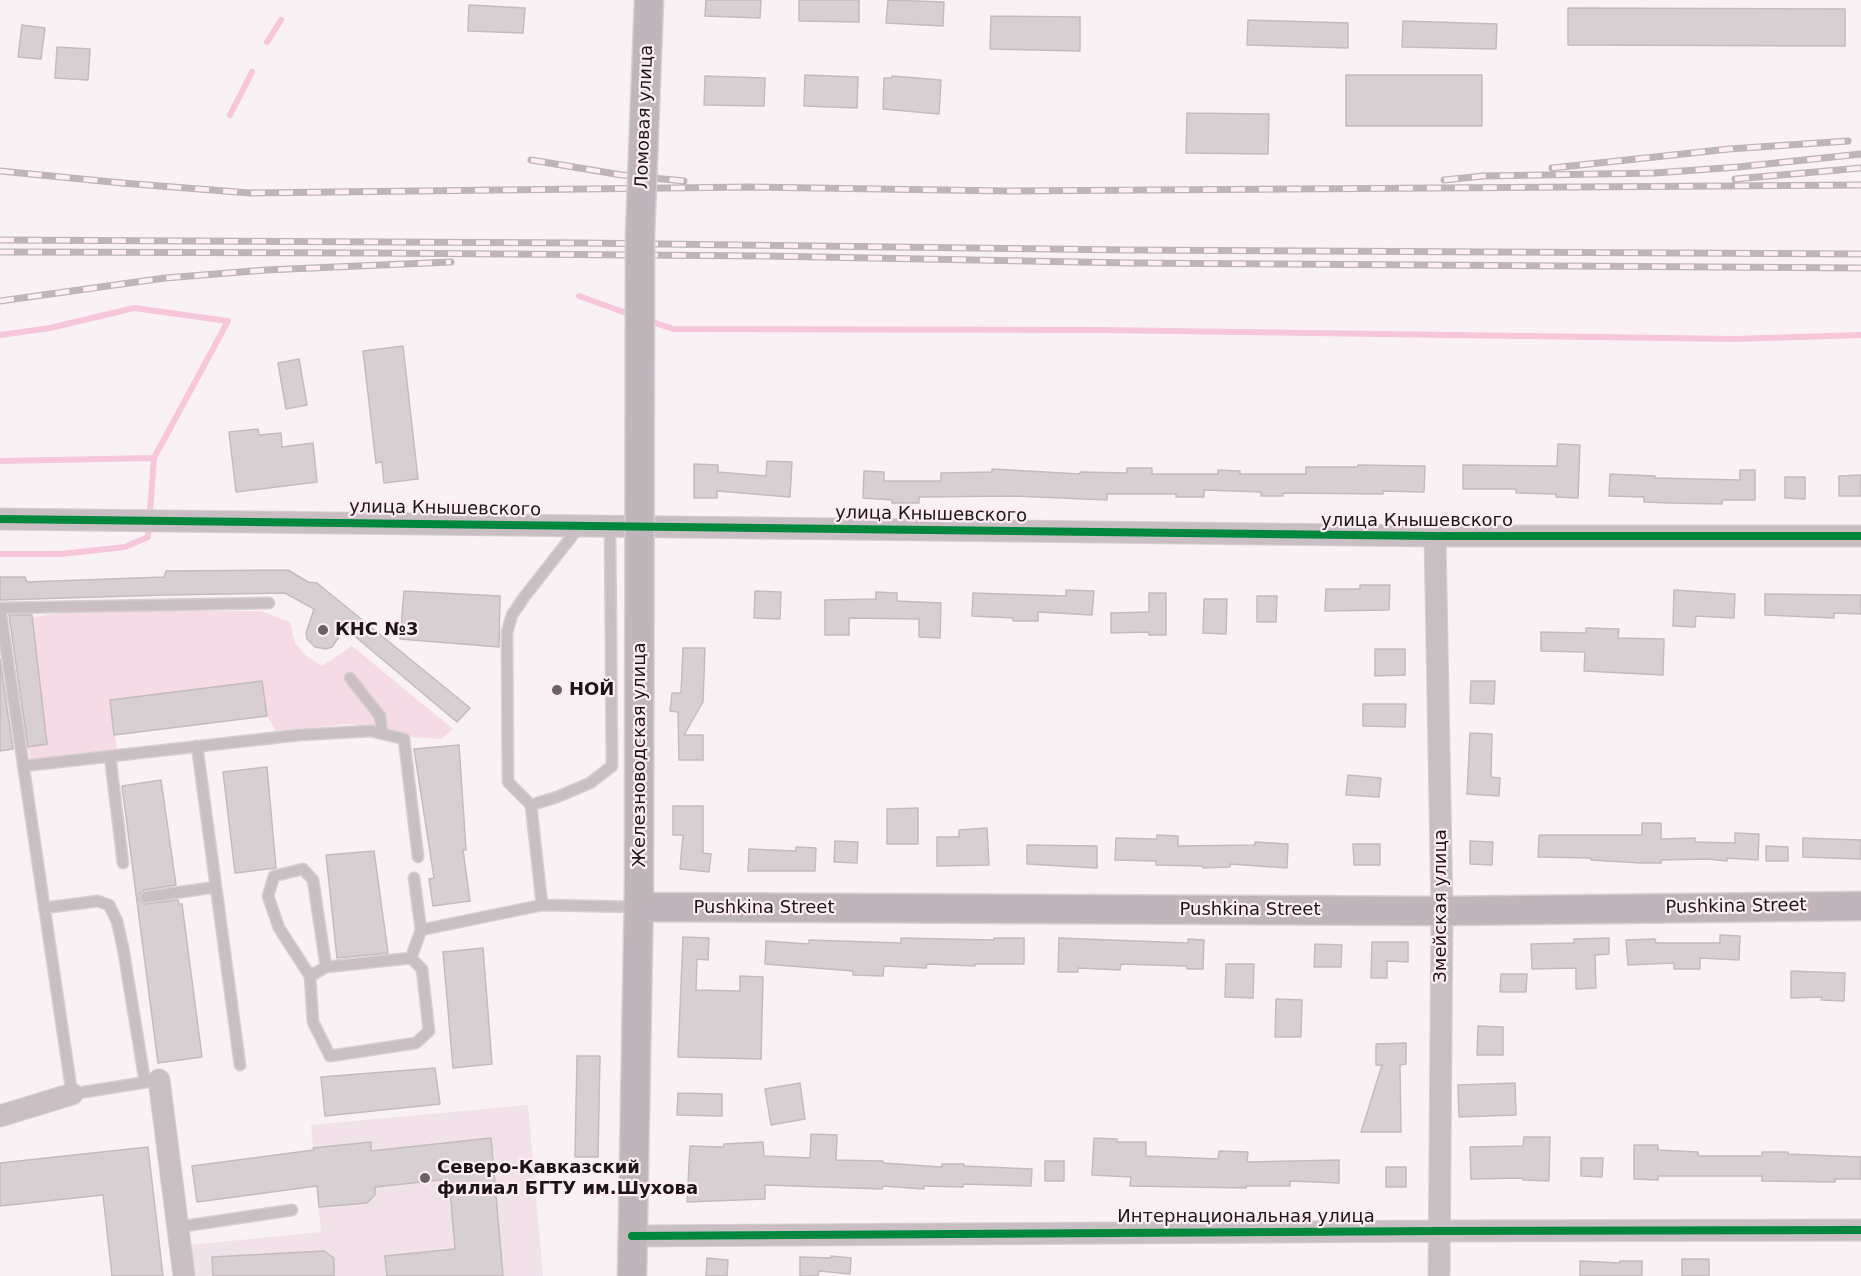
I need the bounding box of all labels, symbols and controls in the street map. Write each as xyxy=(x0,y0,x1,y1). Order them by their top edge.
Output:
street label: Ломовая улица xyxy=(632,44,658,190)
street label: улица Кнышевского xyxy=(349,497,541,521)
street label: улица Кнышевского xyxy=(835,503,1027,527)
street label: улица Кнышевского xyxy=(1321,510,1513,532)
place label: КНС №3 xyxy=(335,619,418,641)
marker: КНС №3 xyxy=(316,623,330,637)
street label: Железноводская улица xyxy=(629,643,651,867)
place label: НОЙ xyxy=(569,679,614,701)
marker: НОЙ xyxy=(550,683,564,697)
street label: Змейская улица xyxy=(1430,829,1452,983)
street label: Pushkina Street xyxy=(1665,895,1807,919)
street label: Pushkina Street xyxy=(693,897,835,919)
street label: Pushkina Street xyxy=(1179,899,1321,921)
place label: Северо-Кавказский филиал БГТУ им.Шухова xyxy=(437,1157,698,1200)
marker: Северо-Кавказский филиал БГТУ им.Шухова xyxy=(418,1171,432,1185)
street label: Интернациональная улица xyxy=(1117,1206,1375,1228)

